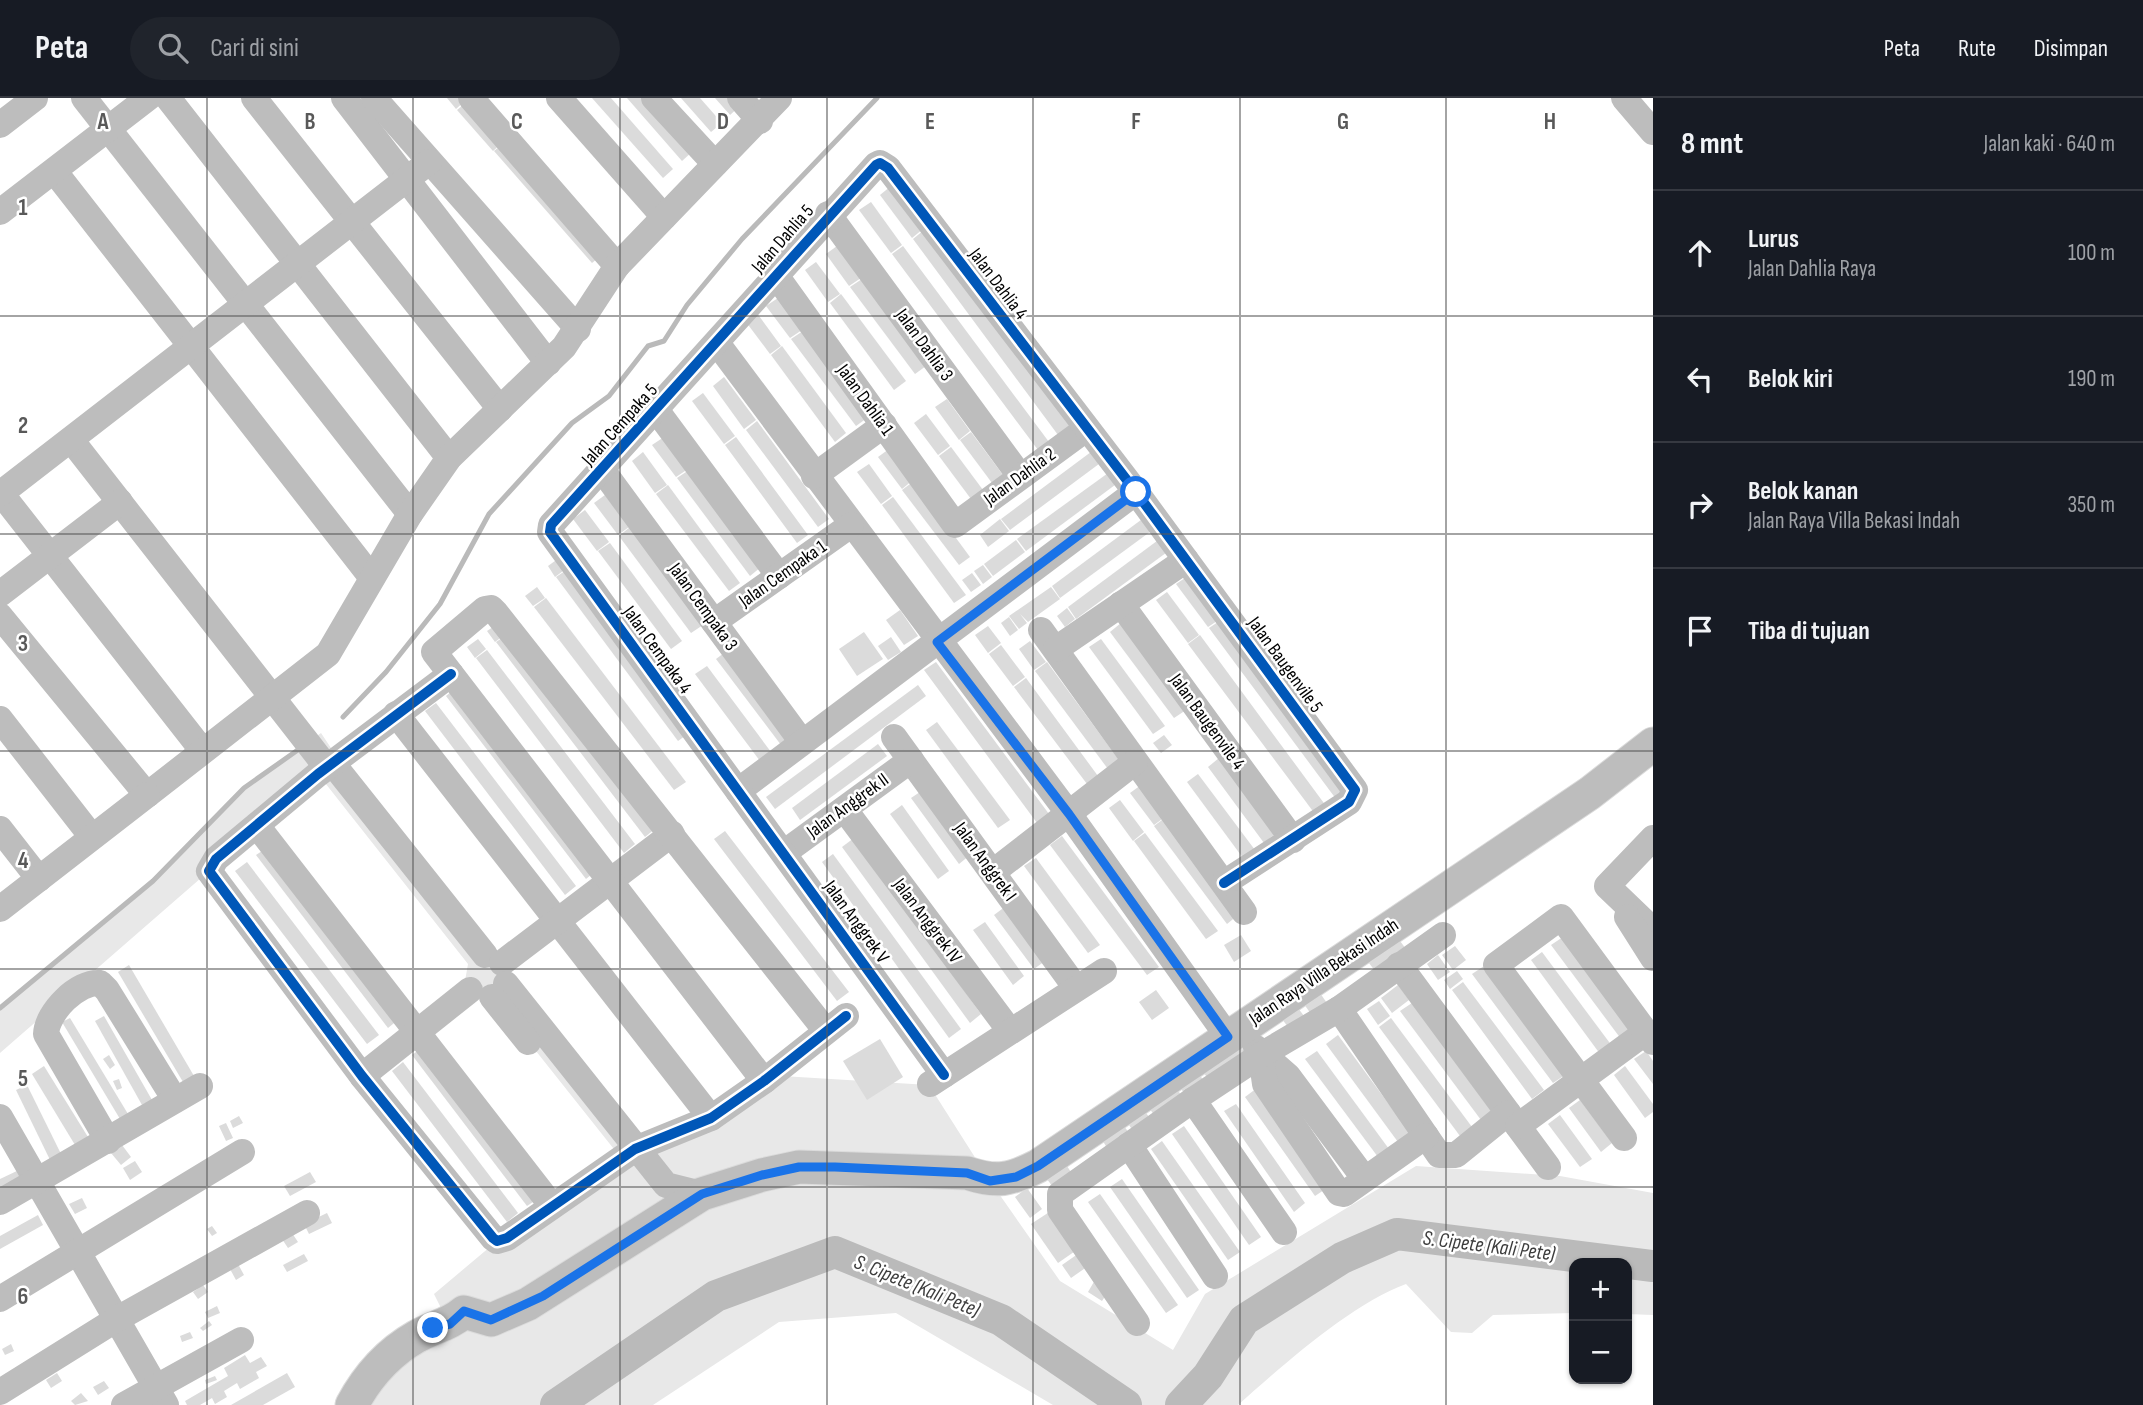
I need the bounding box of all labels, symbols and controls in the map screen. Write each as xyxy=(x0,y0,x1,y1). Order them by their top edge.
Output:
search box xyxy=(130,17,620,80)
text: Peta xyxy=(35,28,88,68)
icon: search xyxy=(154,29,192,67)
text: Cari di sini xyxy=(210,33,299,64)
text: Peta xyxy=(1884,34,1920,63)
text: Rute xyxy=(1958,34,1996,63)
text: Disimpan xyxy=(2034,34,2108,63)
text: A xyxy=(97,108,110,136)
text: B xyxy=(305,108,316,136)
text: C xyxy=(511,108,523,136)
text: D xyxy=(717,108,729,136)
text: E xyxy=(925,108,935,136)
text: F xyxy=(1131,108,1141,136)
text: G xyxy=(1337,108,1349,136)
text: H xyxy=(1544,108,1556,136)
text: 8 mnt xyxy=(1681,126,1743,162)
text: Jalan kaki · 640 m xyxy=(1983,130,2115,158)
text: 1 xyxy=(18,194,28,222)
street label: Jalan Dahlia 5 xyxy=(746,200,819,279)
text: Lurus xyxy=(1748,224,1799,255)
icon: ahead xyxy=(1681,234,1719,272)
text: 100 m xyxy=(2068,239,2115,267)
street label: Jalan Dahlia 4 xyxy=(963,243,1032,324)
text: Jalan Dahlia Raya xyxy=(1748,255,1876,283)
street label: Jalan Dahlia 3 xyxy=(890,304,958,386)
street label: Jalan Dahlia 1 xyxy=(831,359,899,440)
icon: left xyxy=(1681,360,1719,398)
text: Belok kiri xyxy=(1748,364,1833,395)
text: 190 m xyxy=(2068,365,2115,393)
street label: Jalan Cempaka 5 xyxy=(577,379,663,472)
text: 2 xyxy=(18,412,28,440)
street label: Jalan Dahlia 2 xyxy=(979,443,1061,511)
route start xyxy=(1120,476,1151,507)
text: Belok kanan xyxy=(1748,476,1858,507)
icon: right xyxy=(1681,486,1719,524)
text: 350 m xyxy=(2067,491,2115,519)
text: Jalan Raya Villa Bekasi Indah xyxy=(1748,507,1960,535)
street label: Jalan Cempaka 1 xyxy=(734,535,831,613)
street label: Jalan Cempaka 3 xyxy=(663,558,743,655)
street label: Jalan Cempaka 4 xyxy=(617,601,697,698)
street label: Jalan Baugenvile 5 xyxy=(1242,612,1327,717)
icon: arrive xyxy=(1681,612,1719,650)
text: Tiba di tujuan xyxy=(1748,616,1870,647)
text: 3 xyxy=(18,630,28,658)
street label: Jalan Baugenvile 4 xyxy=(1164,669,1250,775)
street label: Jalan Anggrek II xyxy=(802,769,893,844)
street label: Jalan Anggrek I xyxy=(948,817,1021,906)
text: 4 xyxy=(18,847,29,875)
street label: Jalan Anggrek IV xyxy=(887,873,967,968)
street label: Jalan Anggrek V xyxy=(818,875,894,968)
street label: Jalan Raya Villa Bekasi Indah xyxy=(1244,913,1403,1031)
text: 5 xyxy=(18,1065,28,1093)
water label: S. Cipete (Kali Pete) xyxy=(1421,1225,1557,1267)
water label: S. Cipete (Kali Pete) xyxy=(851,1249,984,1323)
map controls xyxy=(1569,1258,1632,1384)
button: + xyxy=(1569,1258,1632,1321)
text: 6 xyxy=(18,1283,28,1311)
route end xyxy=(417,1312,448,1343)
button: − xyxy=(1569,1321,1632,1384)

